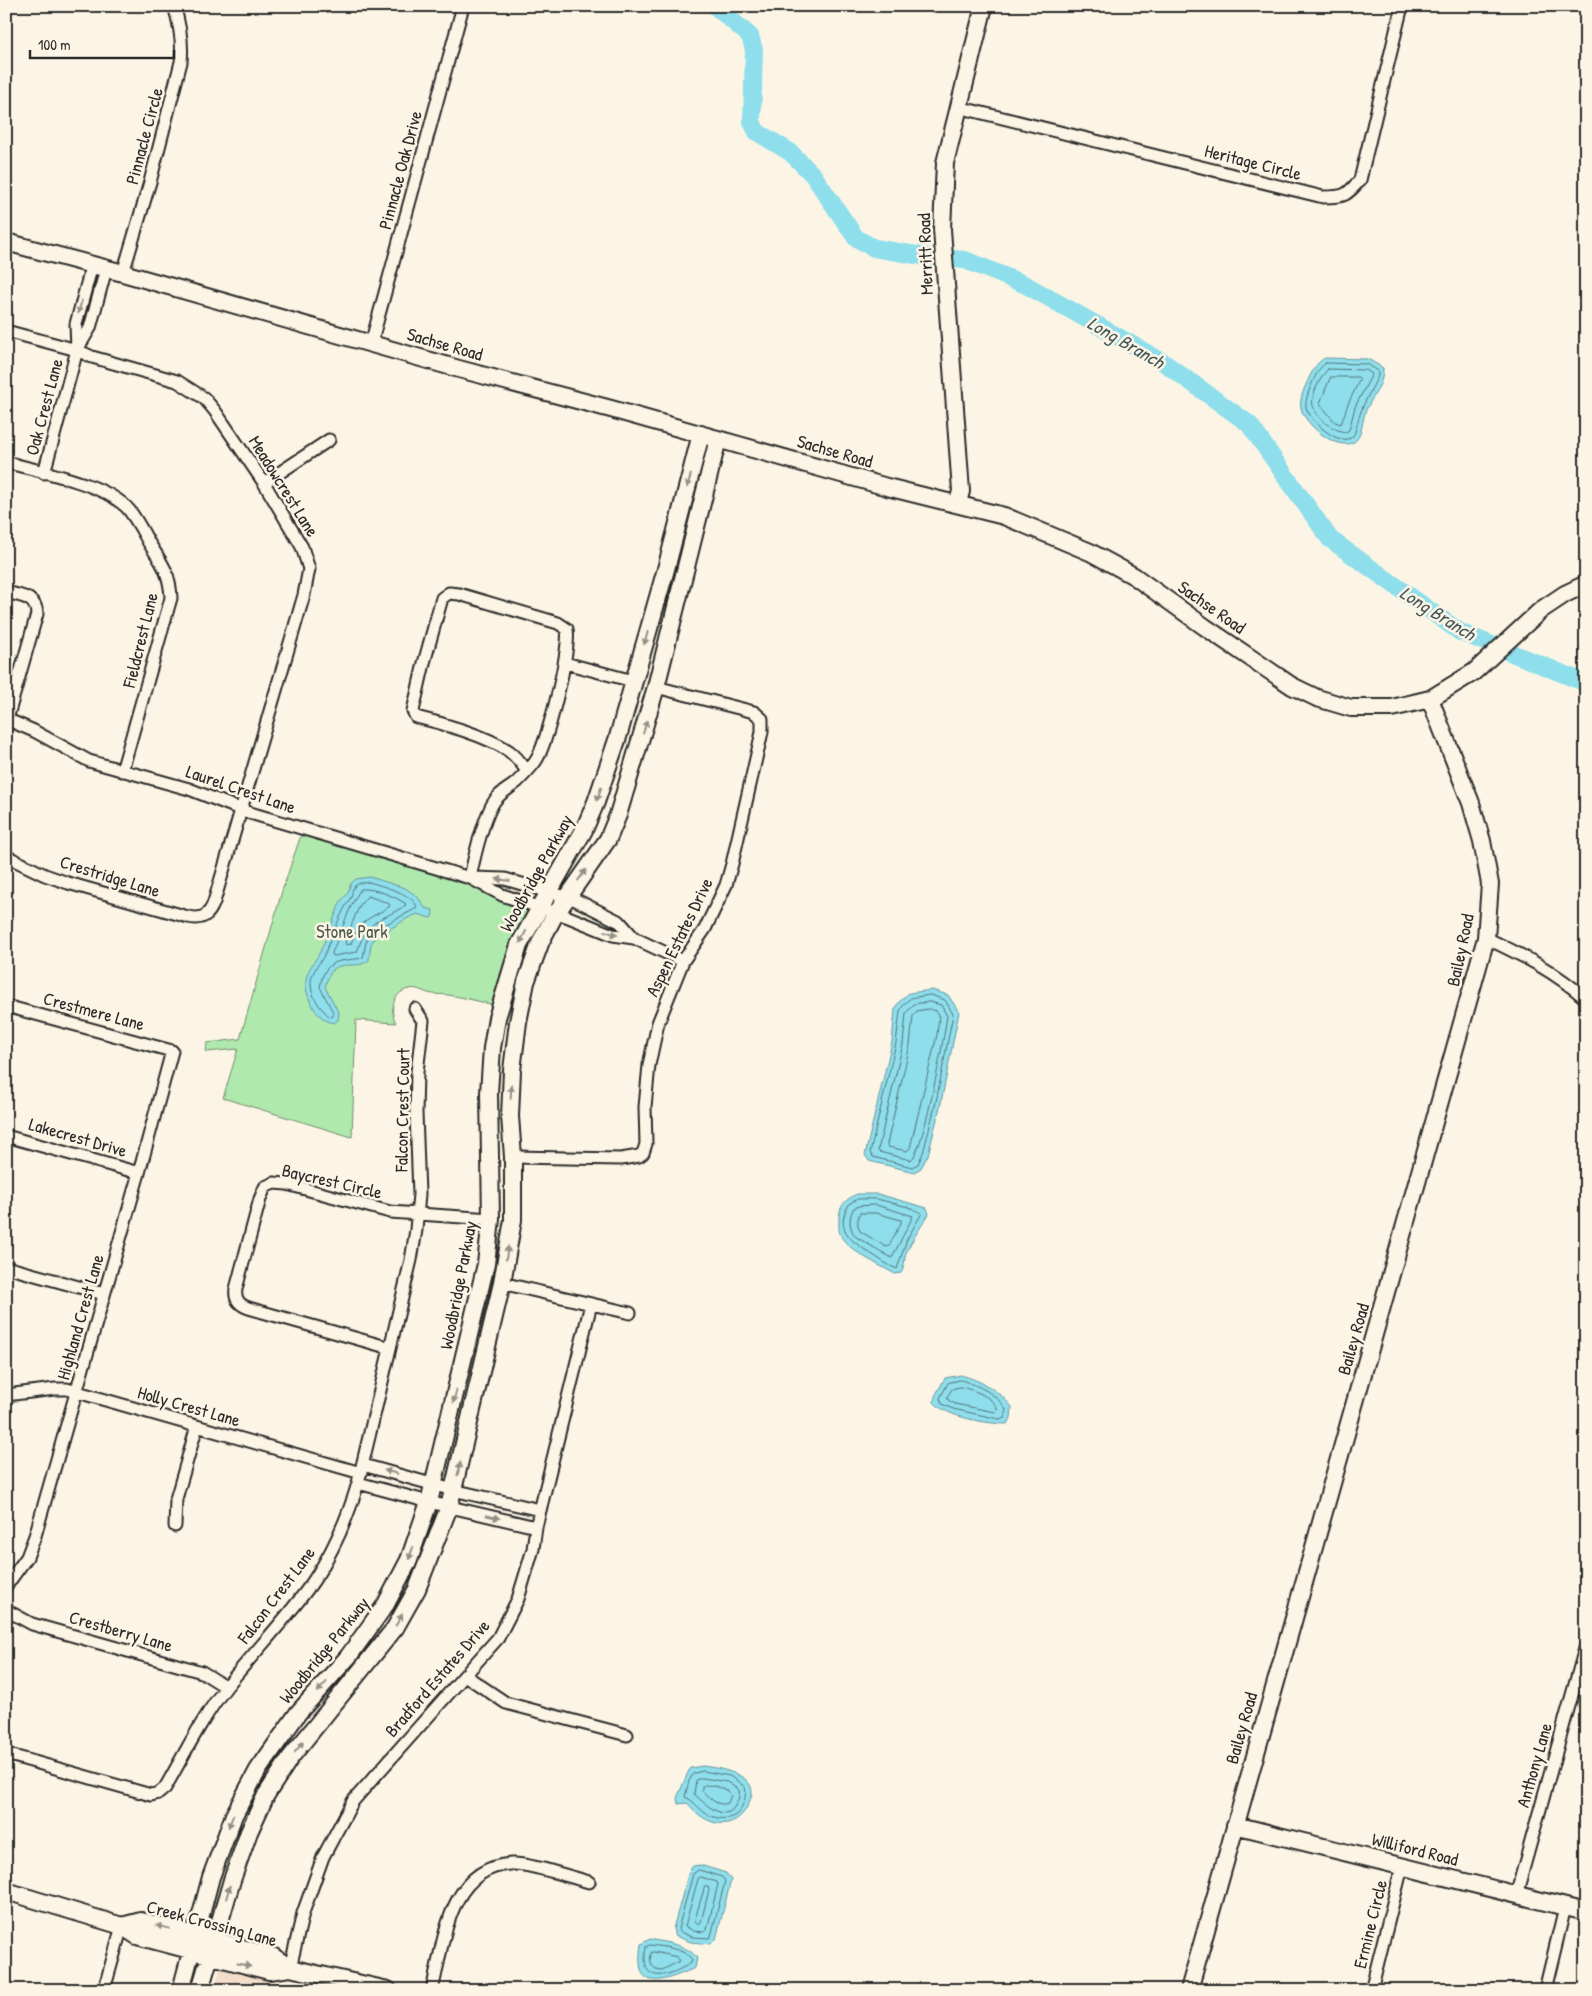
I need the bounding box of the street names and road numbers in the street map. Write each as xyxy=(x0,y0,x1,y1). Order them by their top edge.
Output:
street label: Pinnacle Circle xyxy=(119,85,169,187)
street label: Pinnacle Oak Drive xyxy=(372,108,428,232)
street label: Heritage Circle xyxy=(1202,138,1304,186)
street label: Merritt Road xyxy=(911,213,939,295)
street label: Sachse Road xyxy=(404,321,486,367)
street label: Oak Crest Lane xyxy=(19,356,69,458)
street label: Sachse Road xyxy=(794,428,876,474)
street label: Meadowcrest Lane xyxy=(243,431,325,541)
street label: Sachse Road xyxy=(1173,575,1251,639)
street label: Fieldcrest Lane xyxy=(116,590,164,691)
street label: Laurel Crest Lane xyxy=(183,759,299,819)
street label: Woodbridge Parkway xyxy=(493,810,579,936)
street label: Crestridge Lane xyxy=(57,849,163,903)
street label: Aspen Estates Drive xyxy=(639,873,719,1001)
street label: Bailey Road xyxy=(1440,911,1480,989)
street label: Crestmere Lane xyxy=(41,985,147,1037)
street label: Falcon Crest Court xyxy=(388,1047,416,1173)
street label: Lakecrest Drive xyxy=(26,1111,130,1163)
street label: Baycrest Circle xyxy=(280,1157,384,1205)
street label: Woodbridge Parkway xyxy=(433,1218,483,1351)
street label: Highland Crest Lane xyxy=(50,1251,110,1383)
street label: Bailey Road xyxy=(1331,1300,1375,1378)
street label: Holly Crest Lane xyxy=(135,1379,243,1433)
street label: Falcon Crest Lane xyxy=(231,1541,321,1649)
street label: Woodbridge Parkway xyxy=(273,1591,375,1709)
street label: Crestberry Lane xyxy=(66,1604,176,1658)
street label: Bradford Estates Drive xyxy=(379,1614,495,1742)
street label: Bailey Road xyxy=(1219,1689,1263,1767)
street label: Anthony Lane xyxy=(1510,1720,1558,1810)
street label: Williford Road xyxy=(1369,1826,1461,1872)
street label: Ermine Circle xyxy=(1347,1877,1393,1971)
street label: Creek Crossing Lane xyxy=(144,1894,280,1952)

